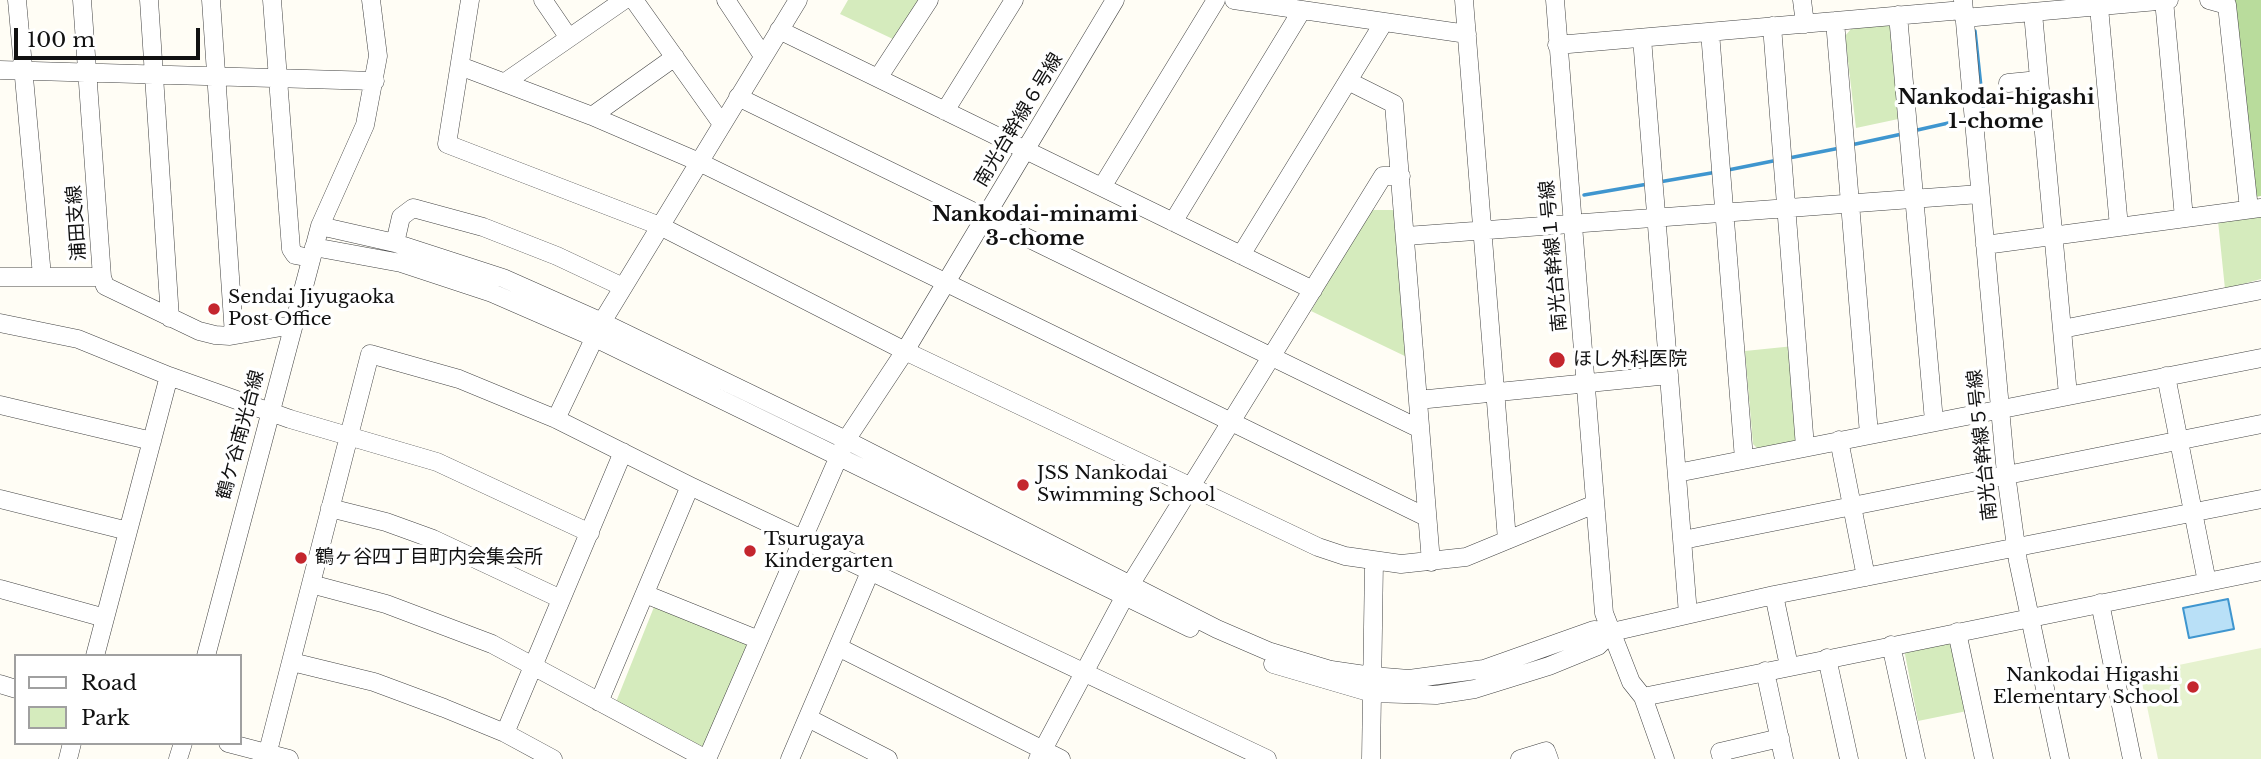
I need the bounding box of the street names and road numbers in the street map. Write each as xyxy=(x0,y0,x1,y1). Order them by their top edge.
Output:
street label: 南光台幹線６号線 xyxy=(970,49,1068,191)
street label: 南光台幹線１号線 xyxy=(1536,179,1572,333)
street label: 浦田支線 xyxy=(63,184,91,262)
street label: 鶴ケ谷南光台線 xyxy=(213,368,269,502)
street label: 南光台幹線５号線 xyxy=(1964,368,2002,522)

